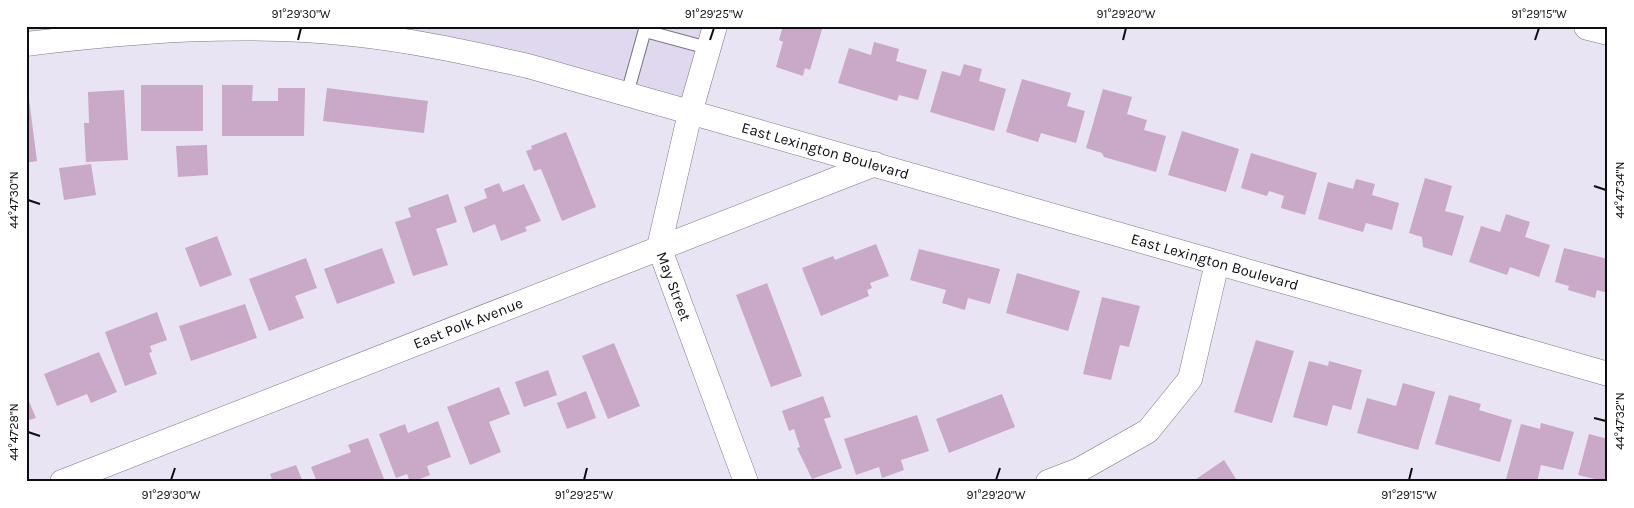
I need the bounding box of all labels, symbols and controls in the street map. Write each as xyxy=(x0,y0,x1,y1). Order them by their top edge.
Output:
text: 91°29'30"W xyxy=(271,7,331,21)
text: 91°29'25"W xyxy=(685,7,744,21)
text: 91°29'20"W xyxy=(1096,7,1156,21)
text: 91°29'15"W xyxy=(1511,7,1567,21)
street label: East Lexington Boulevard xyxy=(739,118,911,183)
text: 44°47'34"N xyxy=(1613,161,1627,219)
text: 44°47'30"N xyxy=(7,171,21,229)
street label: East Lexington Boulevard xyxy=(1129,229,1301,294)
street label: May Street xyxy=(652,249,695,324)
street label: East Polk Avenue xyxy=(411,294,525,353)
text: 44°47'32"N xyxy=(1613,392,1627,450)
text: 44°47'28"N xyxy=(7,403,21,461)
text: 91°29'30"W xyxy=(141,488,201,502)
text: 91°29'25"W xyxy=(555,488,614,502)
text: 91°29'20"W xyxy=(966,488,1026,502)
text: 91°29'15"W xyxy=(1381,488,1437,502)

